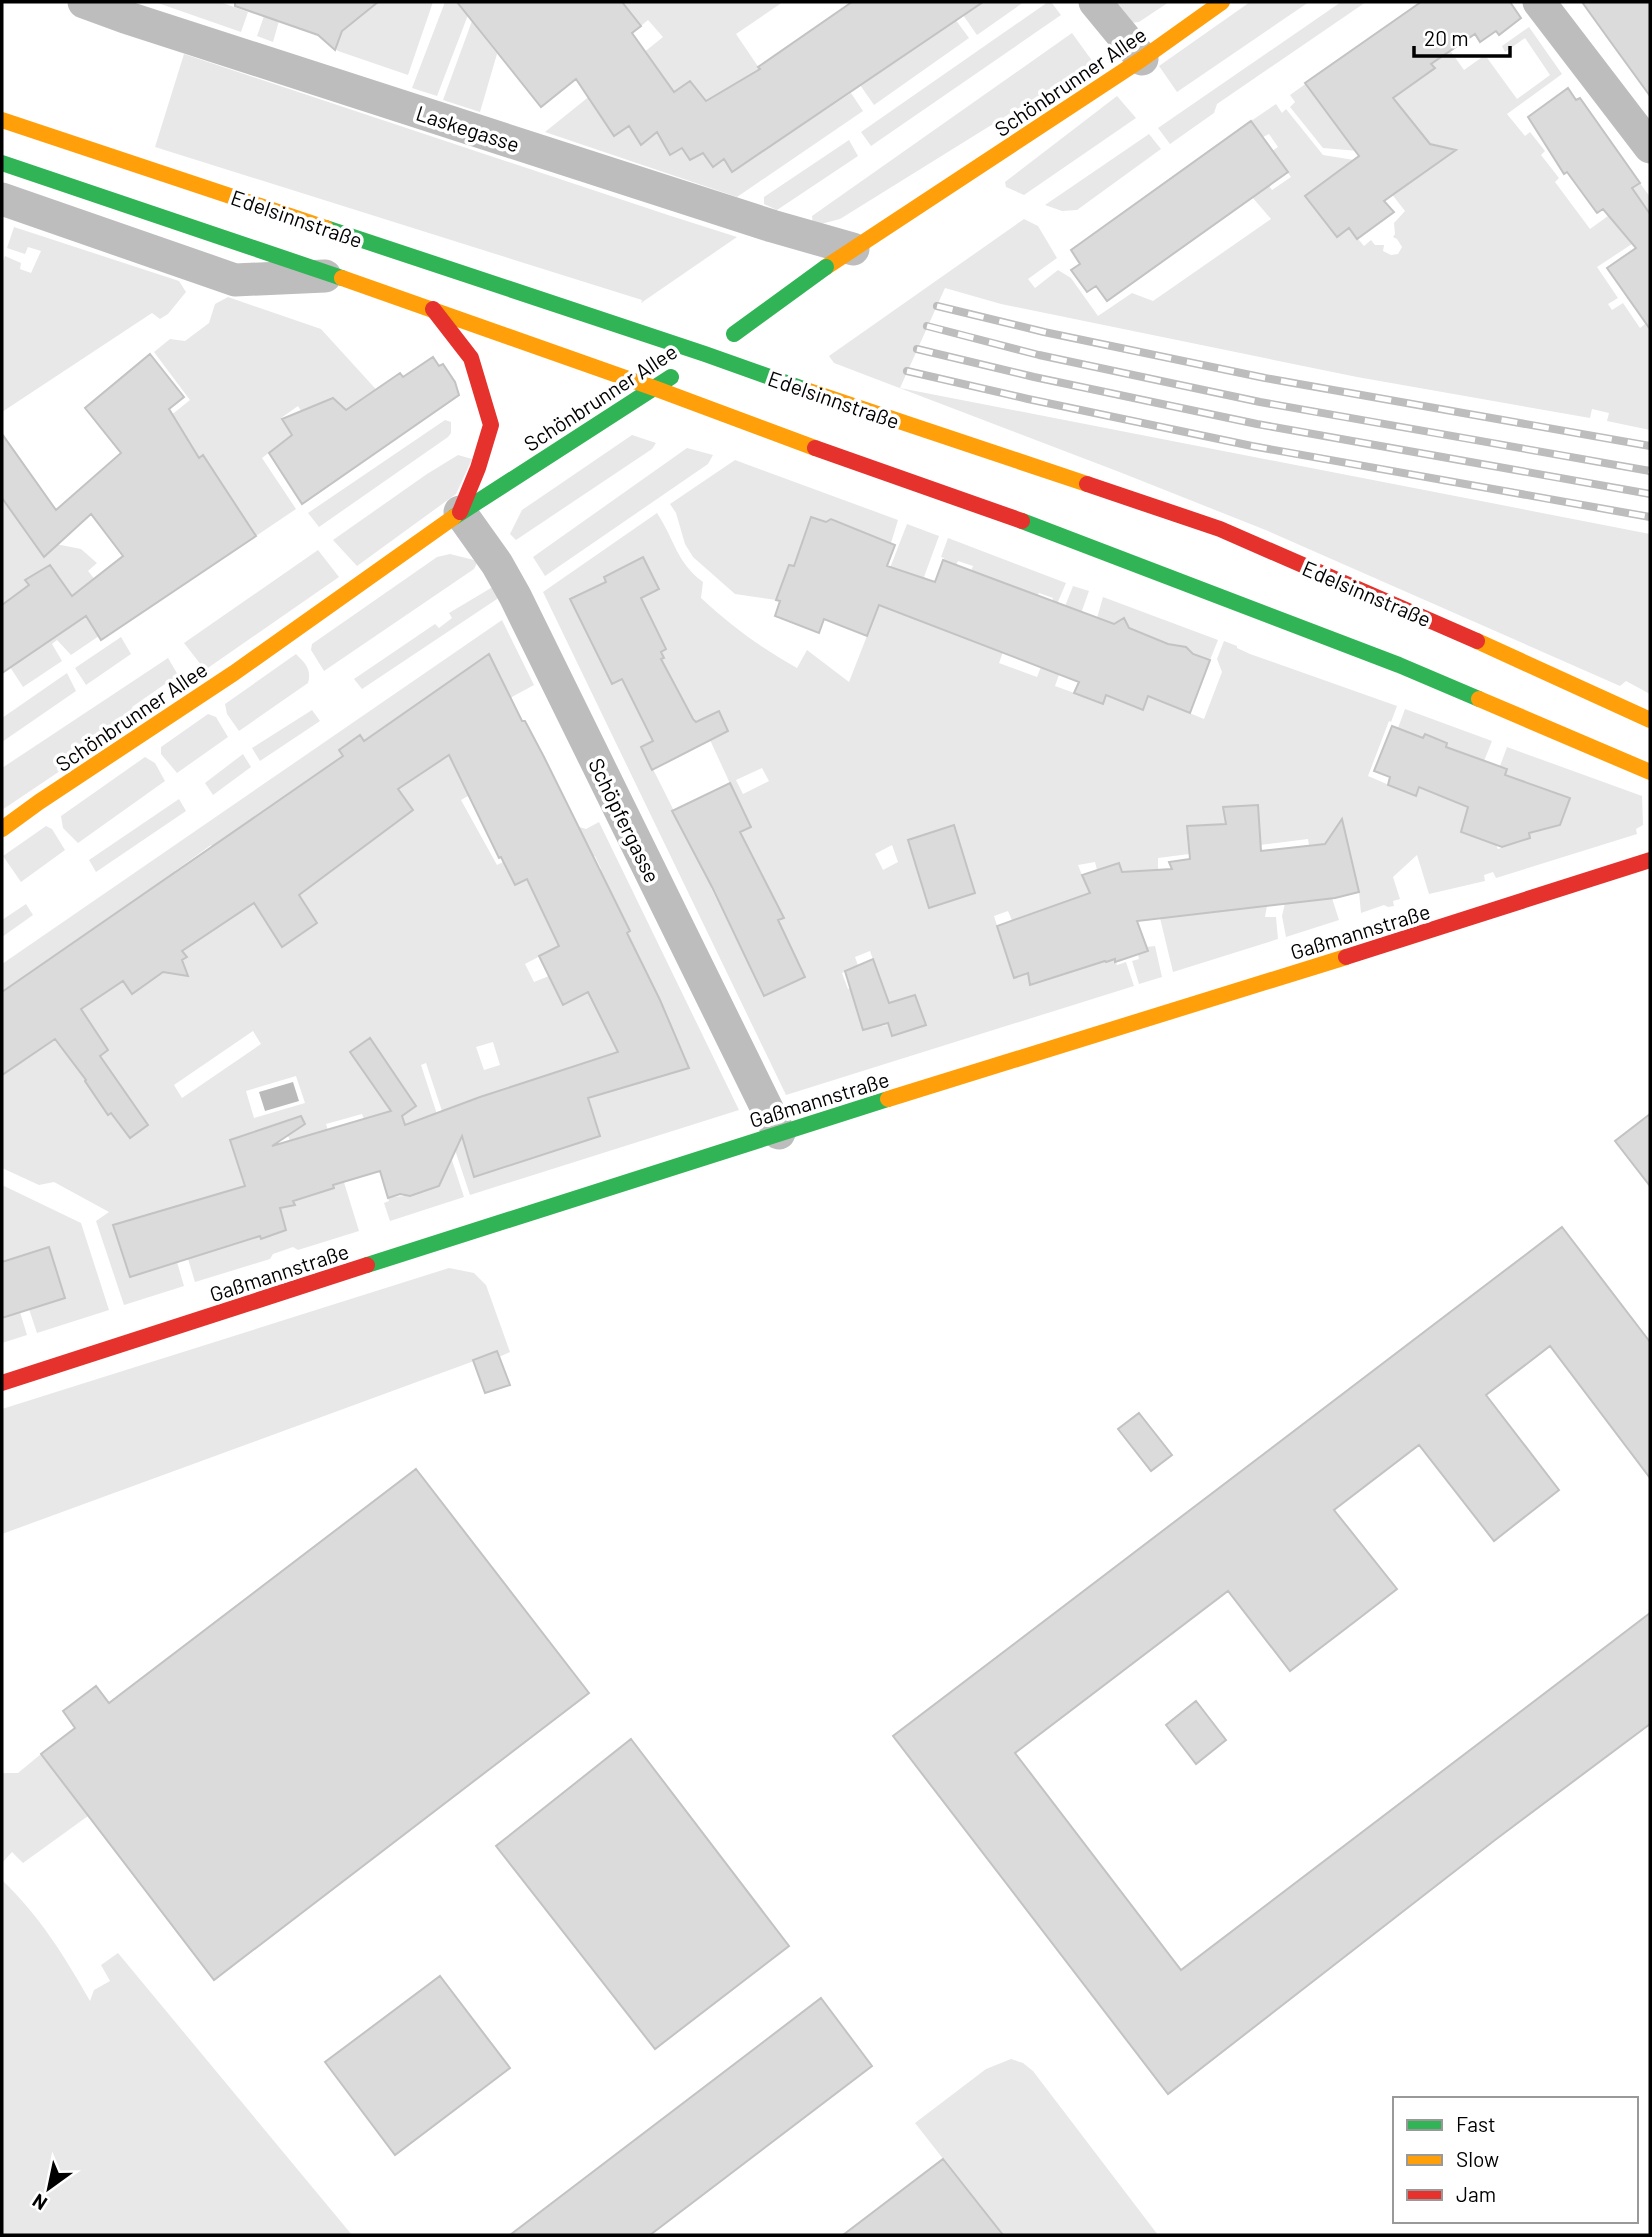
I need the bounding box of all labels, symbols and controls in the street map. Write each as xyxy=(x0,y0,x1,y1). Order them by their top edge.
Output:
scale bar xyxy=(1414,14,1510,58)
street label: Schönbrunner Allee xyxy=(989,21,1151,141)
text: 20 m xyxy=(1424,25,1469,50)
street label: Laskegasse xyxy=(413,100,523,156)
street label: Edelsinnstraße xyxy=(228,184,366,252)
street label: Schönbrunner Allee xyxy=(519,338,681,456)
street label: Edelsinnstraße xyxy=(765,365,903,433)
street label: Edelsinnstraße xyxy=(1299,555,1435,631)
street label: Schönbrunner Allee xyxy=(50,656,212,776)
street label: Schöpfergasse xyxy=(584,754,666,886)
street label: Gaßmannstraße xyxy=(1287,898,1433,964)
street label: Gaßmannstraße xyxy=(746,1066,892,1132)
street label: Gaßmannstraße xyxy=(206,1238,352,1306)
legend xyxy=(1393,2097,1638,2223)
text: Fast xyxy=(1456,2111,1496,2136)
text: Slow xyxy=(1456,2146,1499,2171)
north arrow xyxy=(14,2153,84,2223)
text: Jam xyxy=(1456,2181,1496,2206)
text: N xyxy=(28,2190,51,2216)

